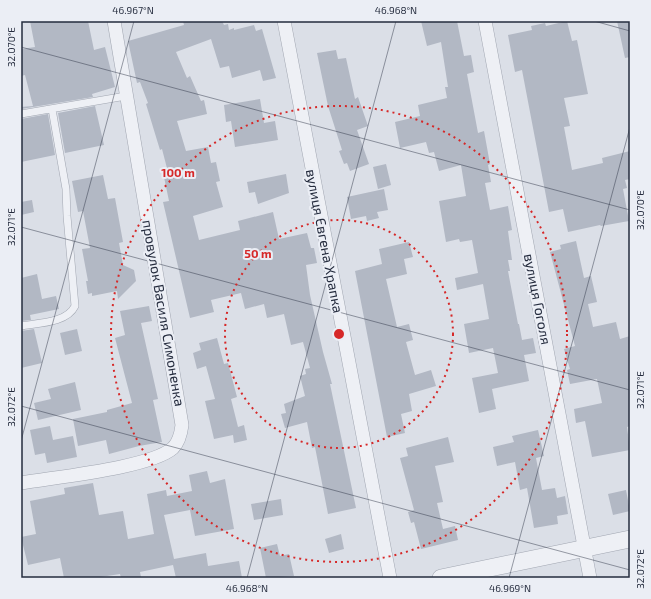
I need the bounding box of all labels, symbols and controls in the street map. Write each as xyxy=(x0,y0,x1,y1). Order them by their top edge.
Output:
text: 46.967°N xyxy=(112,4,154,16)
text: 46.968°N xyxy=(375,4,417,16)
text: 32.070°E xyxy=(5,27,17,67)
text: 100 m xyxy=(161,165,195,179)
street label: вулиця Євгена Храпка xyxy=(303,168,347,314)
text: 32.070°E xyxy=(634,190,646,230)
text: 32.071°E xyxy=(5,208,17,246)
street label: провулок Василя Симоненка xyxy=(139,218,189,408)
text: 50 m xyxy=(244,246,272,260)
street label: вулиця Гоголя xyxy=(521,252,555,346)
centre of rings xyxy=(332,327,346,341)
text: 32.071°E xyxy=(634,371,646,409)
text: 32.072°E xyxy=(5,387,17,427)
text: 32.072°E xyxy=(634,549,646,589)
text: 46.968°N xyxy=(226,582,268,594)
text: 46.969°N xyxy=(489,582,531,594)

